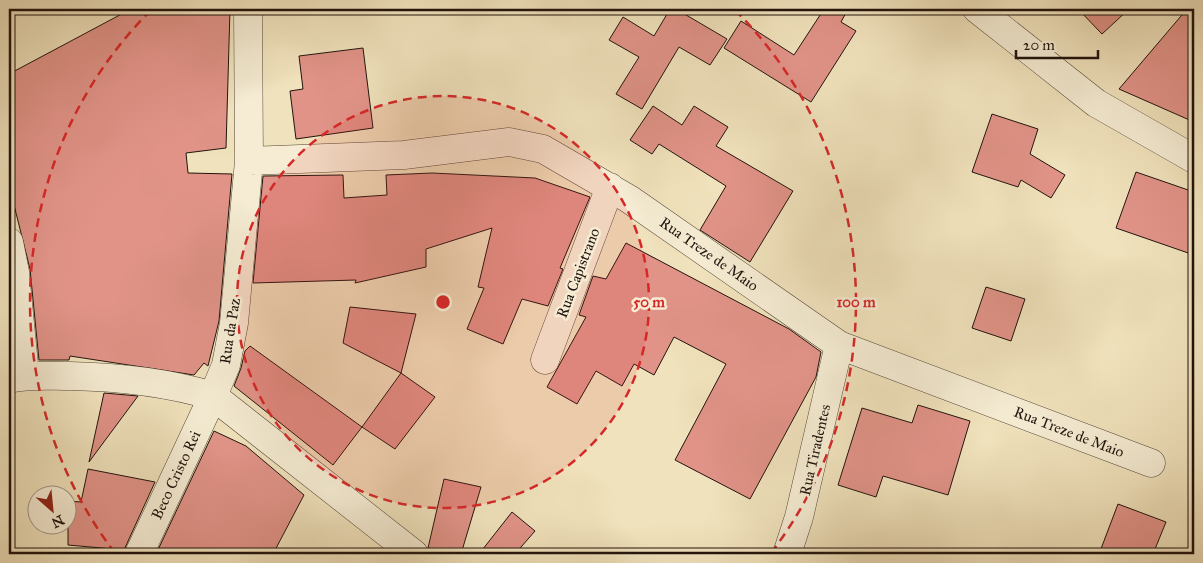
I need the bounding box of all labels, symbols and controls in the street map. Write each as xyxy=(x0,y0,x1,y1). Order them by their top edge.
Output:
scale bar xyxy=(1016,28,1098,60)
text: 20 m xyxy=(1023,36,1055,54)
street label: Rua Treze de Maio xyxy=(656,213,762,295)
street label: Rua Capistrano xyxy=(553,225,603,320)
centre of rings xyxy=(434,293,452,311)
text: 50 m xyxy=(633,293,665,311)
text: 100 m xyxy=(836,293,876,311)
street label: Rua da Paz xyxy=(216,297,244,365)
street label: Rua Tiradentes xyxy=(796,403,834,497)
street label: Rua Treze de Maio xyxy=(1011,403,1127,461)
street label: Beco Cristo Rei xyxy=(148,428,204,522)
north arrow xyxy=(28,486,78,536)
text: N xyxy=(48,511,67,531)

